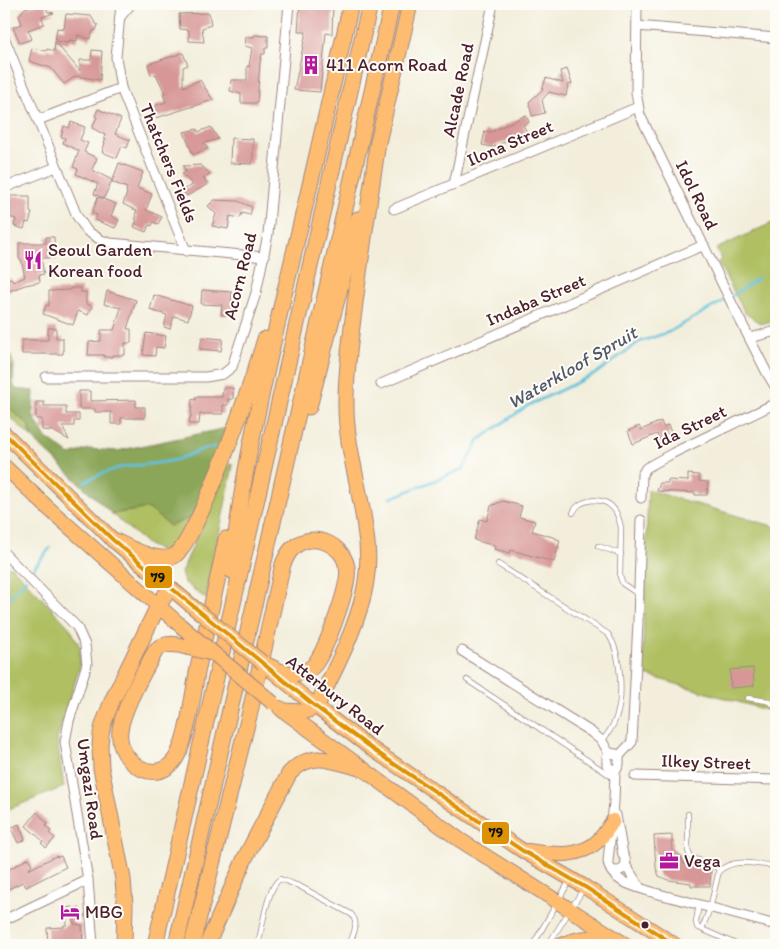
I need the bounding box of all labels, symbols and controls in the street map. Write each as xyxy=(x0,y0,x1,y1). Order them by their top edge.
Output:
street label: Alcade Road xyxy=(437,41,479,139)
building icon: 411 Acorn Road xyxy=(300,54,322,76)
place label: 411 Acorn Road xyxy=(326,54,447,76)
street label: Thatchers Fields xyxy=(135,100,203,226)
street label: Ilona Street xyxy=(464,115,557,171)
street label: Idol Road xyxy=(671,157,723,233)
street label: Acorn Road xyxy=(218,230,262,322)
place label: Seoul Garden Korean food xyxy=(48,239,152,282)
restaurant icon: Seoul Garden Korean food xyxy=(22,249,44,271)
street label: Indaba Street xyxy=(483,269,589,331)
water label: Waterkloof Spruit xyxy=(504,320,643,414)
street label: Ida Street xyxy=(650,400,730,454)
line badge: 79 xyxy=(144,565,173,589)
text: 79 xyxy=(150,569,165,586)
street label: Atterbury Road xyxy=(282,650,389,740)
street label: Umgazi Road xyxy=(72,737,108,841)
street label: Ilkey Street xyxy=(661,749,751,775)
line badge: 79 xyxy=(481,821,510,845)
text: 79 xyxy=(488,824,503,841)
office icon: Vega xyxy=(658,850,680,872)
place label: Vega xyxy=(684,850,721,872)
hotel icon: MBG xyxy=(59,901,81,923)
place label: MBG xyxy=(85,901,123,923)
unlabelled marker xyxy=(640,920,650,930)

